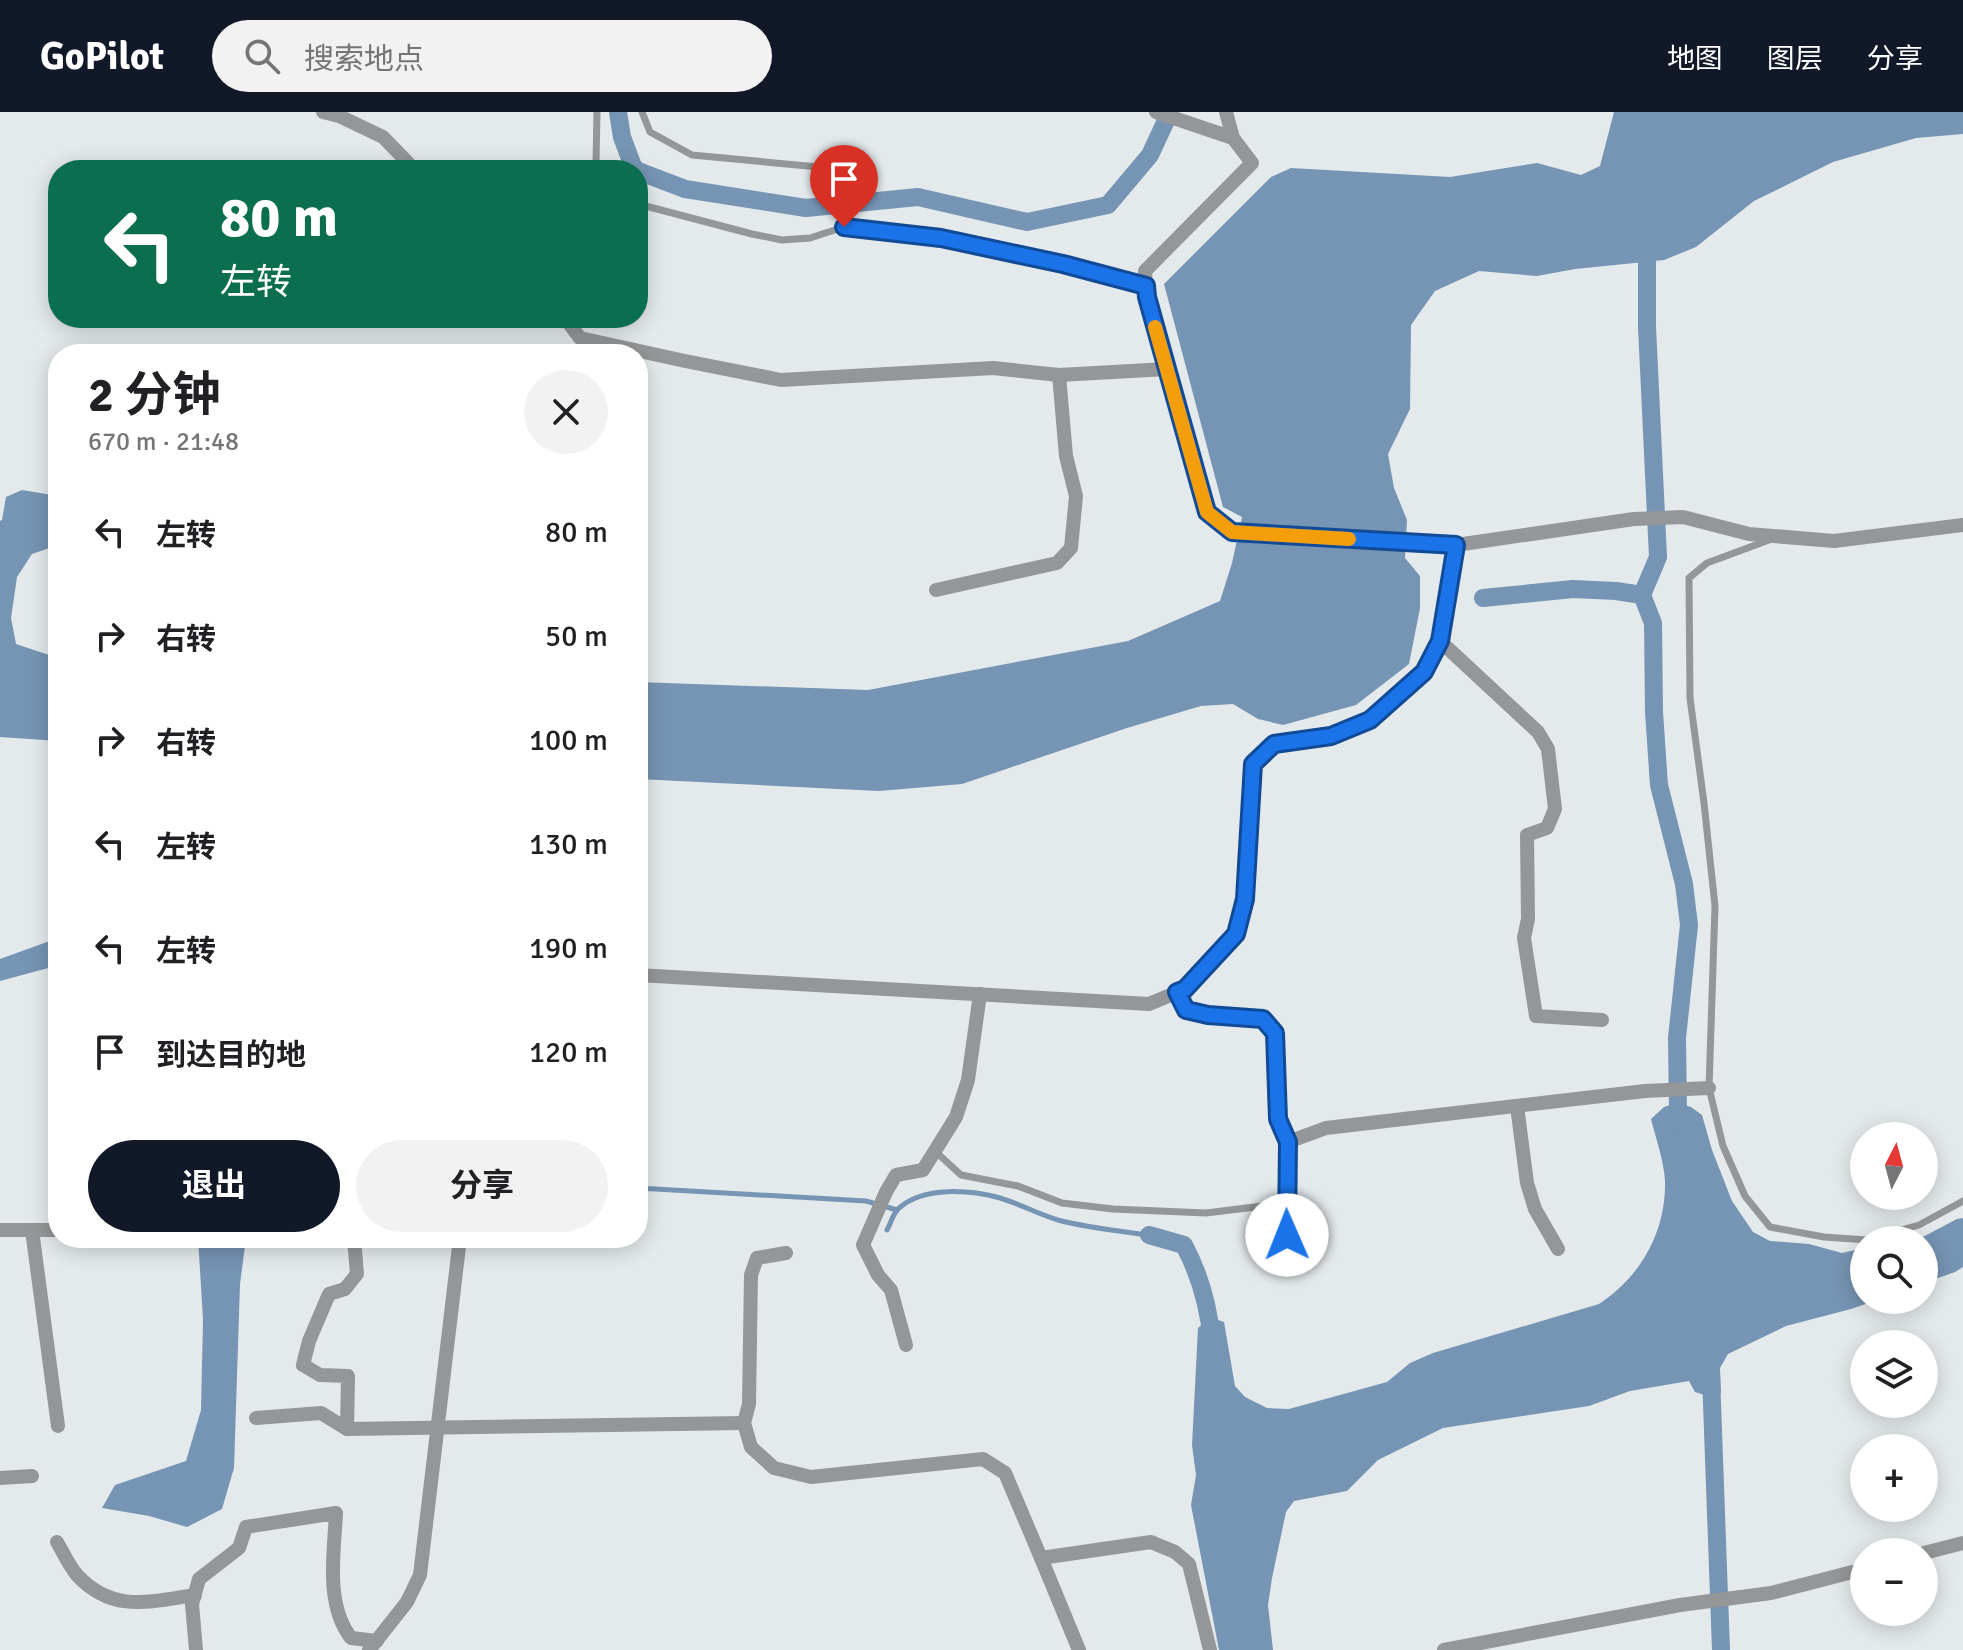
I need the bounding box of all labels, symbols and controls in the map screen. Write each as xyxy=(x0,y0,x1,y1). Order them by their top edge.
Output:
search box xyxy=(212,20,772,92)
text: GoPilot xyxy=(40,33,164,80)
icon: search xyxy=(240,34,284,78)
text: 搜索地点 xyxy=(304,41,424,78)
text: 地图 xyxy=(1667,42,1723,76)
text: 图层 xyxy=(1767,42,1823,76)
text: 分享 xyxy=(1867,42,1923,76)
pin xyxy=(810,145,878,227)
icon: arrive xyxy=(822,157,866,201)
text: 80 m xyxy=(220,183,338,252)
icon: left xyxy=(88,192,192,296)
text: 左转 xyxy=(220,260,292,305)
text: 2 分钟 xyxy=(88,366,220,425)
button: close xyxy=(524,370,608,454)
text: 670 m · 21:48 xyxy=(88,426,239,458)
icon: left xyxy=(88,510,132,554)
text: 80 m xyxy=(545,514,608,551)
text: 左转 xyxy=(156,517,216,554)
icon: right xyxy=(88,614,132,658)
text: 50 m xyxy=(545,618,608,655)
text: 右转 xyxy=(156,621,216,658)
icon: right xyxy=(88,718,132,762)
text: 100 m xyxy=(529,722,608,759)
text: 右转 xyxy=(156,725,216,762)
icon: left xyxy=(88,822,132,866)
text: 130 m xyxy=(529,826,608,863)
text: 左转 xyxy=(156,829,216,866)
icon: left xyxy=(88,926,132,970)
text: 190 m xyxy=(529,930,608,967)
text: 左转 xyxy=(156,933,216,970)
icon: arrive xyxy=(88,1030,132,1074)
text: 120 m xyxy=(529,1034,608,1071)
text: 到达目的地 xyxy=(156,1037,306,1074)
north arrow xyxy=(1850,1122,1938,1210)
map controls xyxy=(1850,1122,1938,1626)
button: 退出 xyxy=(88,1140,340,1232)
button: 分享 xyxy=(356,1140,608,1232)
position arrow xyxy=(1245,1193,1329,1277)
button: search xyxy=(1850,1226,1938,1314)
button: layers xyxy=(1850,1330,1938,1418)
button: + xyxy=(1850,1434,1938,1522)
button: − xyxy=(1850,1538,1938,1626)

